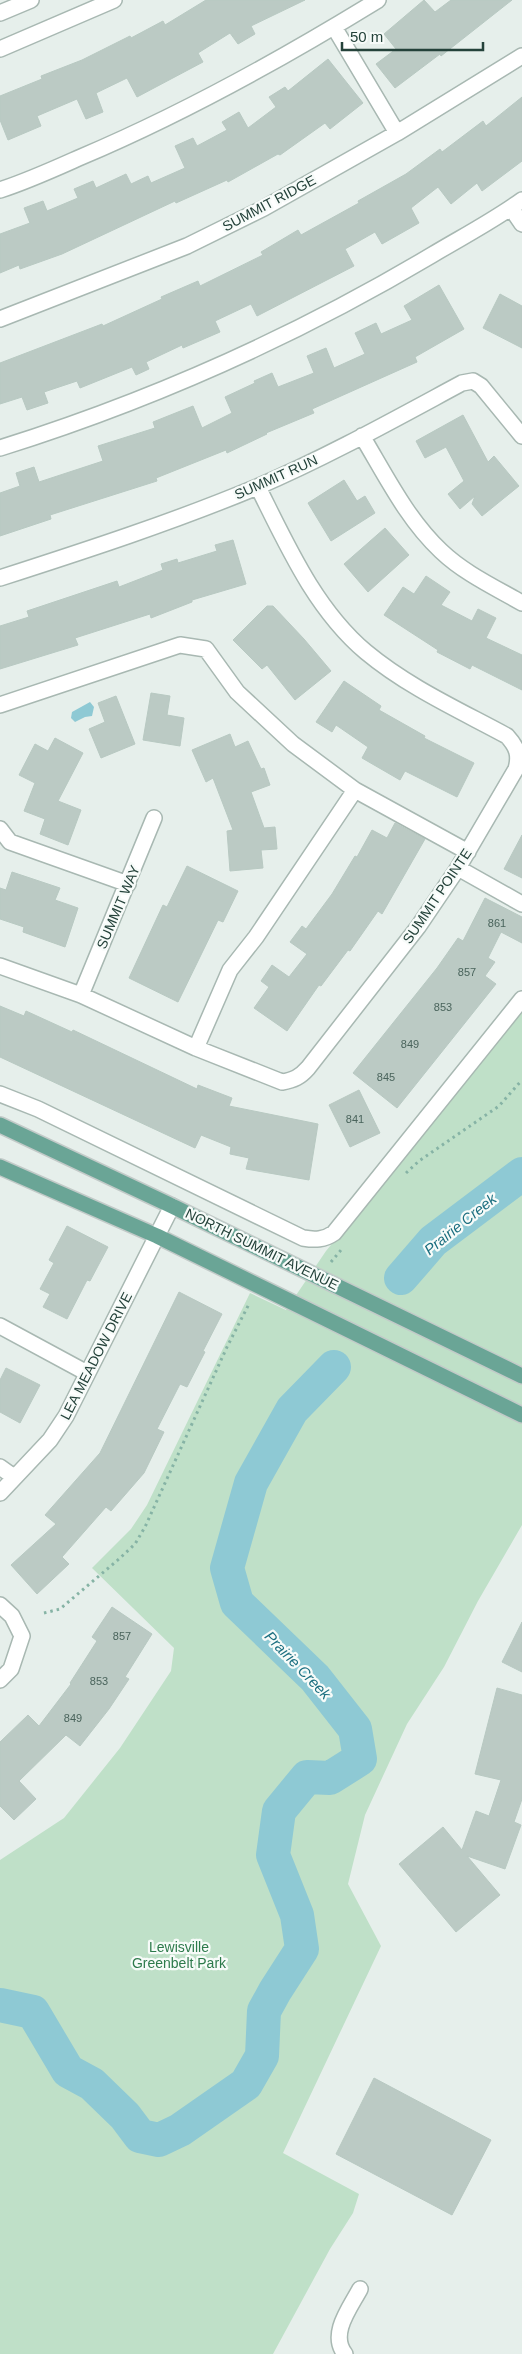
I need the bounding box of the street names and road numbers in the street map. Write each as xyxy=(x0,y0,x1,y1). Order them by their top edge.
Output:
street label: SUMMIT RIDGE xyxy=(220,172,318,234)
street label: SUMMIT RUN xyxy=(232,452,320,502)
street label: SUMMIT POINTE xyxy=(399,846,475,946)
street label: SUMMIT WAY xyxy=(93,862,143,951)
street label: NORTH SUMMIT AVENUE xyxy=(183,1205,341,1293)
street label: LEA MEADOW DRIVE xyxy=(57,1290,135,1422)

